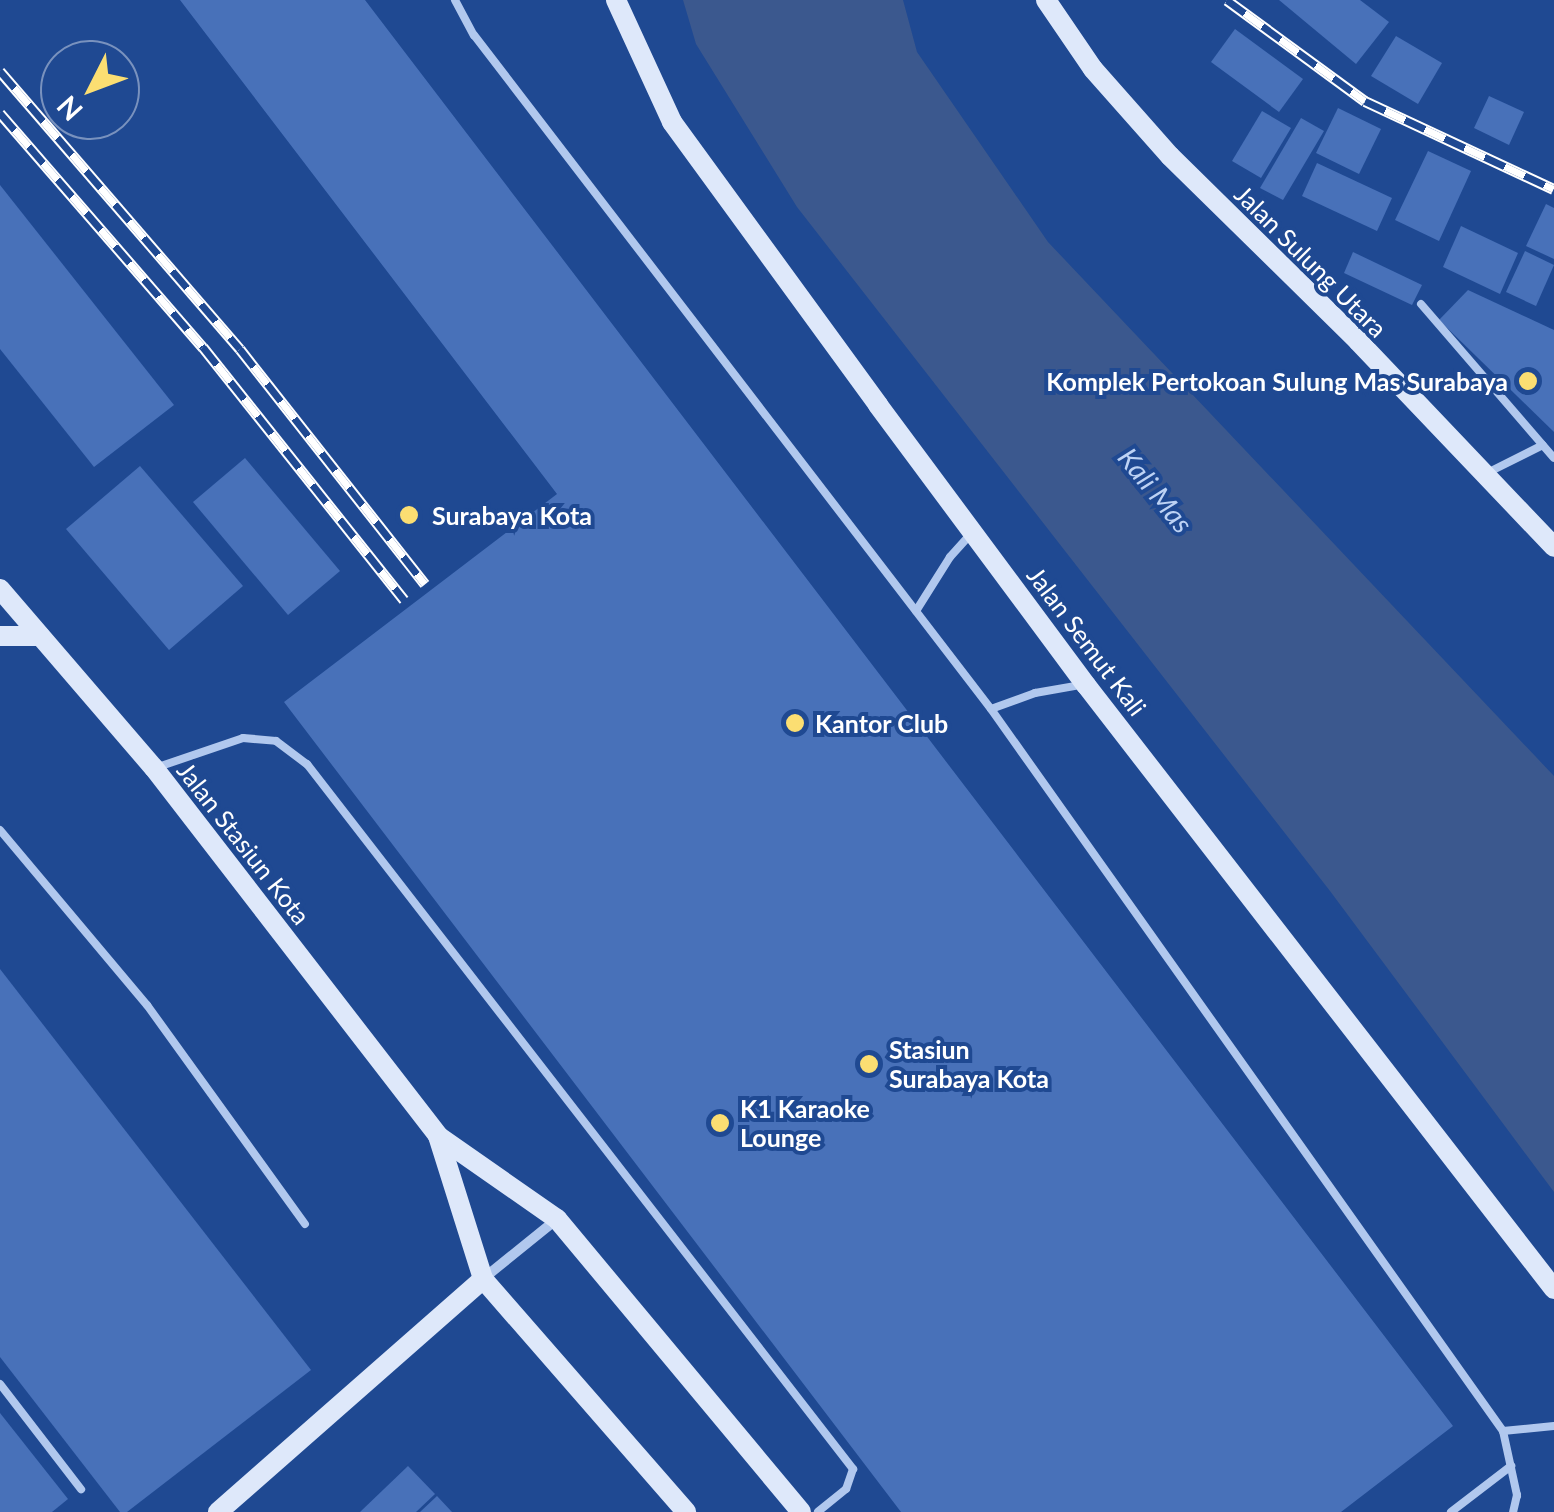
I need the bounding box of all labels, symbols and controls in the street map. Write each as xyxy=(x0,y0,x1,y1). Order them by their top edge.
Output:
north arrow xyxy=(40,40,140,140)
text: N xyxy=(49,89,89,128)
street label: Jalan Sulung Utara xyxy=(1229,179,1393,343)
place label: Komplek Pertokoan Sulung Mas Surabaya xyxy=(1046,366,1508,396)
marker: Komplek Pertokoan Sulung Mas Surabaya xyxy=(1517,370,1539,392)
water label: Kali Mas xyxy=(1112,441,1200,539)
place label: Surabaya Kota xyxy=(432,500,592,530)
marker: Surabaya Kota xyxy=(396,502,422,528)
street label: Jalan Semut Kali xyxy=(1021,561,1153,721)
place label: Kantor Club xyxy=(815,708,949,738)
marker: Kantor Club xyxy=(784,712,806,734)
street label: Jalan Stasiun Kota xyxy=(171,756,317,930)
place label: Stasiun Surabaya Kota xyxy=(889,1035,1049,1094)
marker: Stasiun Surabaya Kota xyxy=(858,1053,880,1075)
place label: K1 Karaoke Lounge xyxy=(740,1094,870,1153)
marker: K1 Karaoke Lounge xyxy=(709,1112,731,1134)

